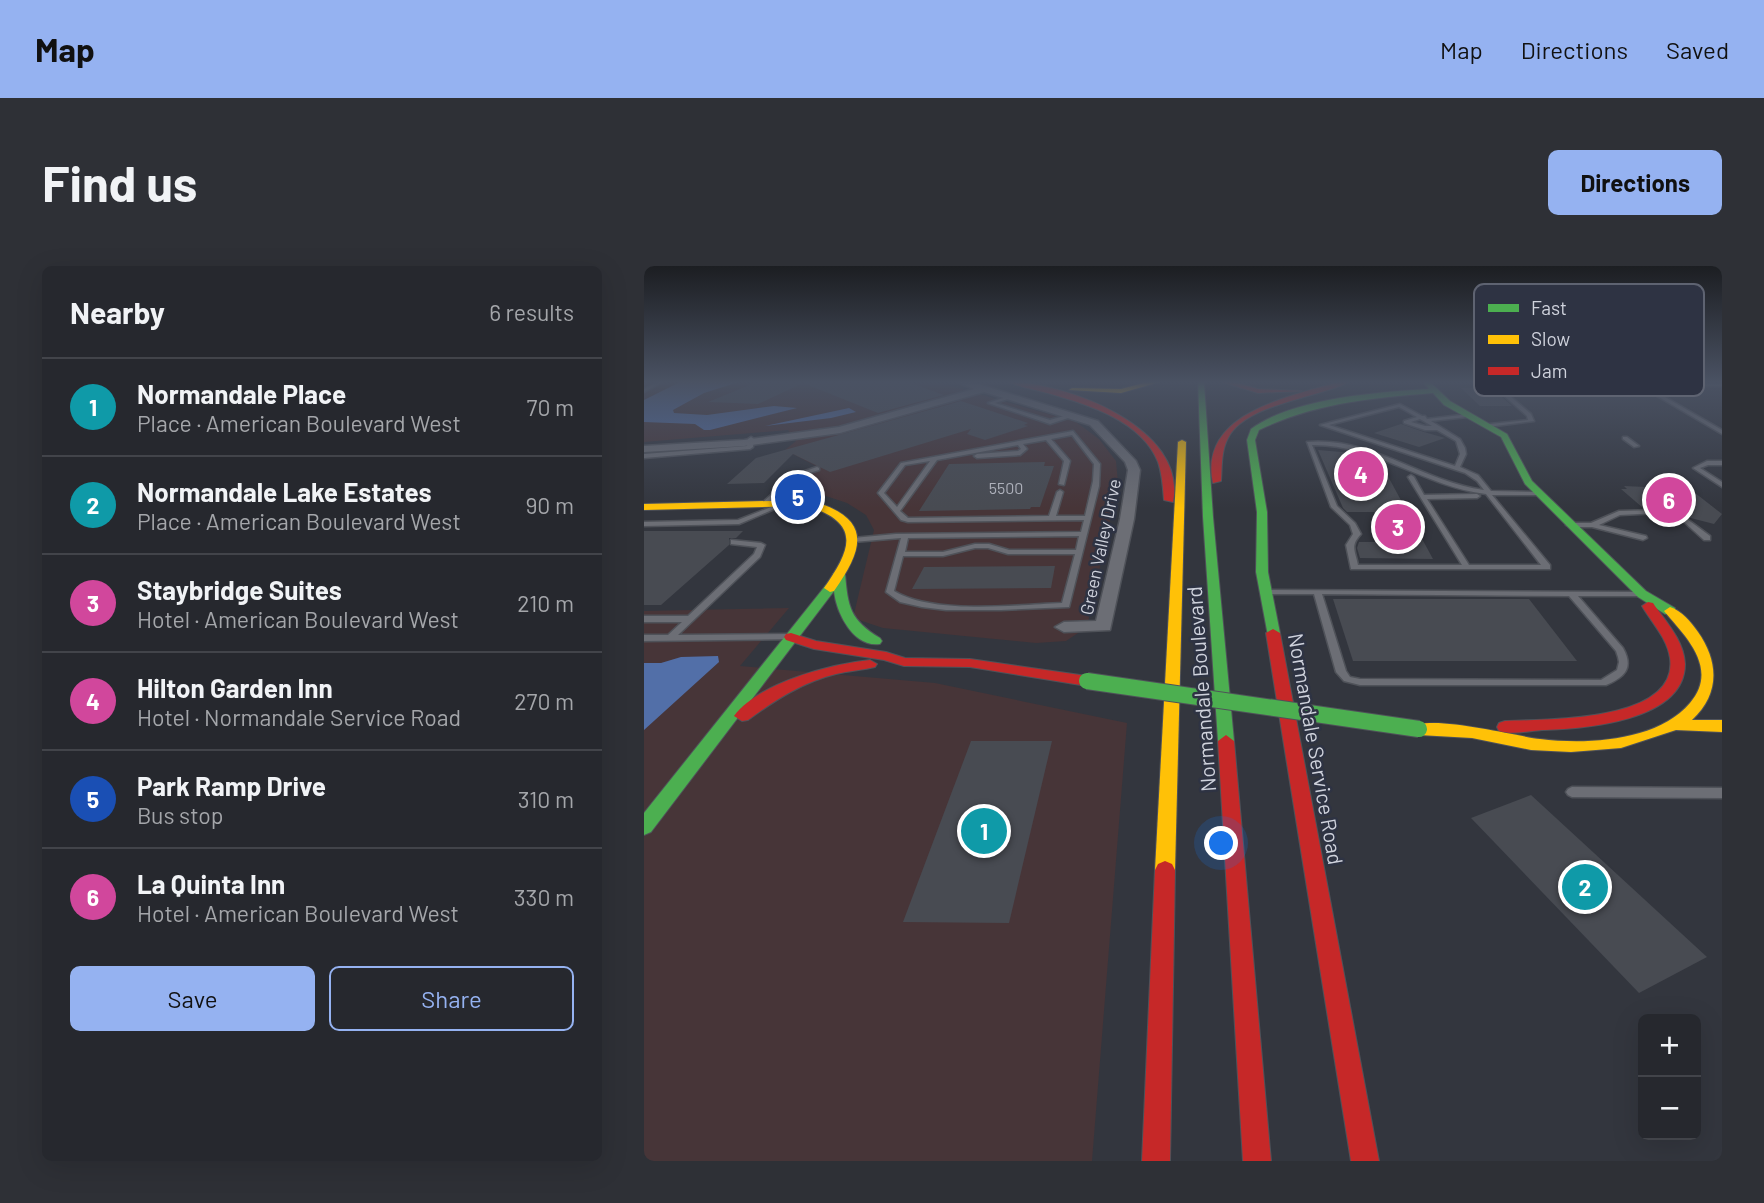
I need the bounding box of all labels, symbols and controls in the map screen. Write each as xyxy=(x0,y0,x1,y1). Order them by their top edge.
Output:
text: Map xyxy=(35,29,95,69)
text: Map xyxy=(1440,35,1483,64)
text: Directions xyxy=(1521,35,1628,64)
text: Saved xyxy=(1666,35,1729,64)
button: Directions xyxy=(1548,150,1722,215)
text: Find us xyxy=(42,153,197,212)
legend xyxy=(1474,284,1704,396)
text: Nearby xyxy=(70,294,165,330)
text: Fast xyxy=(1531,296,1567,319)
text: 6 results xyxy=(489,298,574,326)
text: Slow xyxy=(1531,327,1570,350)
text: Jam xyxy=(1531,359,1567,382)
text: Normandale Place xyxy=(137,378,346,409)
text: 1 xyxy=(89,393,97,421)
text: 70 m xyxy=(527,393,574,421)
text: Place · American Boulevard West xyxy=(137,409,461,437)
pin: 4 xyxy=(1338,448,1384,500)
pin: 5 xyxy=(775,471,821,523)
pin: 6 xyxy=(1646,474,1692,526)
text: Normandale Lake Estates xyxy=(137,476,431,507)
street label: Green Valley Drive xyxy=(1075,477,1125,617)
house number: 5500 xyxy=(989,478,1023,497)
text: 2 xyxy=(87,491,99,519)
text: 90 m xyxy=(525,491,574,519)
pin: 3 xyxy=(1375,501,1421,553)
text: Place · American Boulevard West xyxy=(137,507,461,535)
text: Staybridge Suites xyxy=(137,574,342,605)
street label: Normandale Boulevard xyxy=(1181,585,1220,793)
text: 3 xyxy=(87,589,99,617)
text: 210 m xyxy=(517,589,574,617)
text: Hotel · American Boulevard West xyxy=(137,605,459,633)
street label: Normandale Service Road xyxy=(1284,631,1349,866)
text: Hilton Garden Inn xyxy=(137,672,333,703)
text: 4 xyxy=(86,687,100,715)
text: 270 m xyxy=(514,687,574,715)
text: Hotel · Normandale Service Road xyxy=(137,703,461,731)
text: Park Ramp Drive xyxy=(137,770,326,801)
text: 5 xyxy=(87,785,99,813)
text: 310 m xyxy=(518,785,574,813)
text: Bus stop xyxy=(137,801,223,829)
pin: 1 xyxy=(961,805,1007,857)
your location xyxy=(1204,826,1238,860)
pin: 2 xyxy=(1562,861,1608,913)
text: La Quinta Inn xyxy=(137,868,285,899)
text: 6 xyxy=(87,883,99,911)
text: 330 m xyxy=(514,883,574,911)
text: Hotel · American Boulevard West xyxy=(137,899,459,927)
button: Save xyxy=(70,966,315,1031)
button: Share xyxy=(329,966,574,1031)
map controls xyxy=(1638,1014,1701,1140)
button: + xyxy=(1638,1014,1701,1077)
button: − xyxy=(1638,1077,1701,1140)

